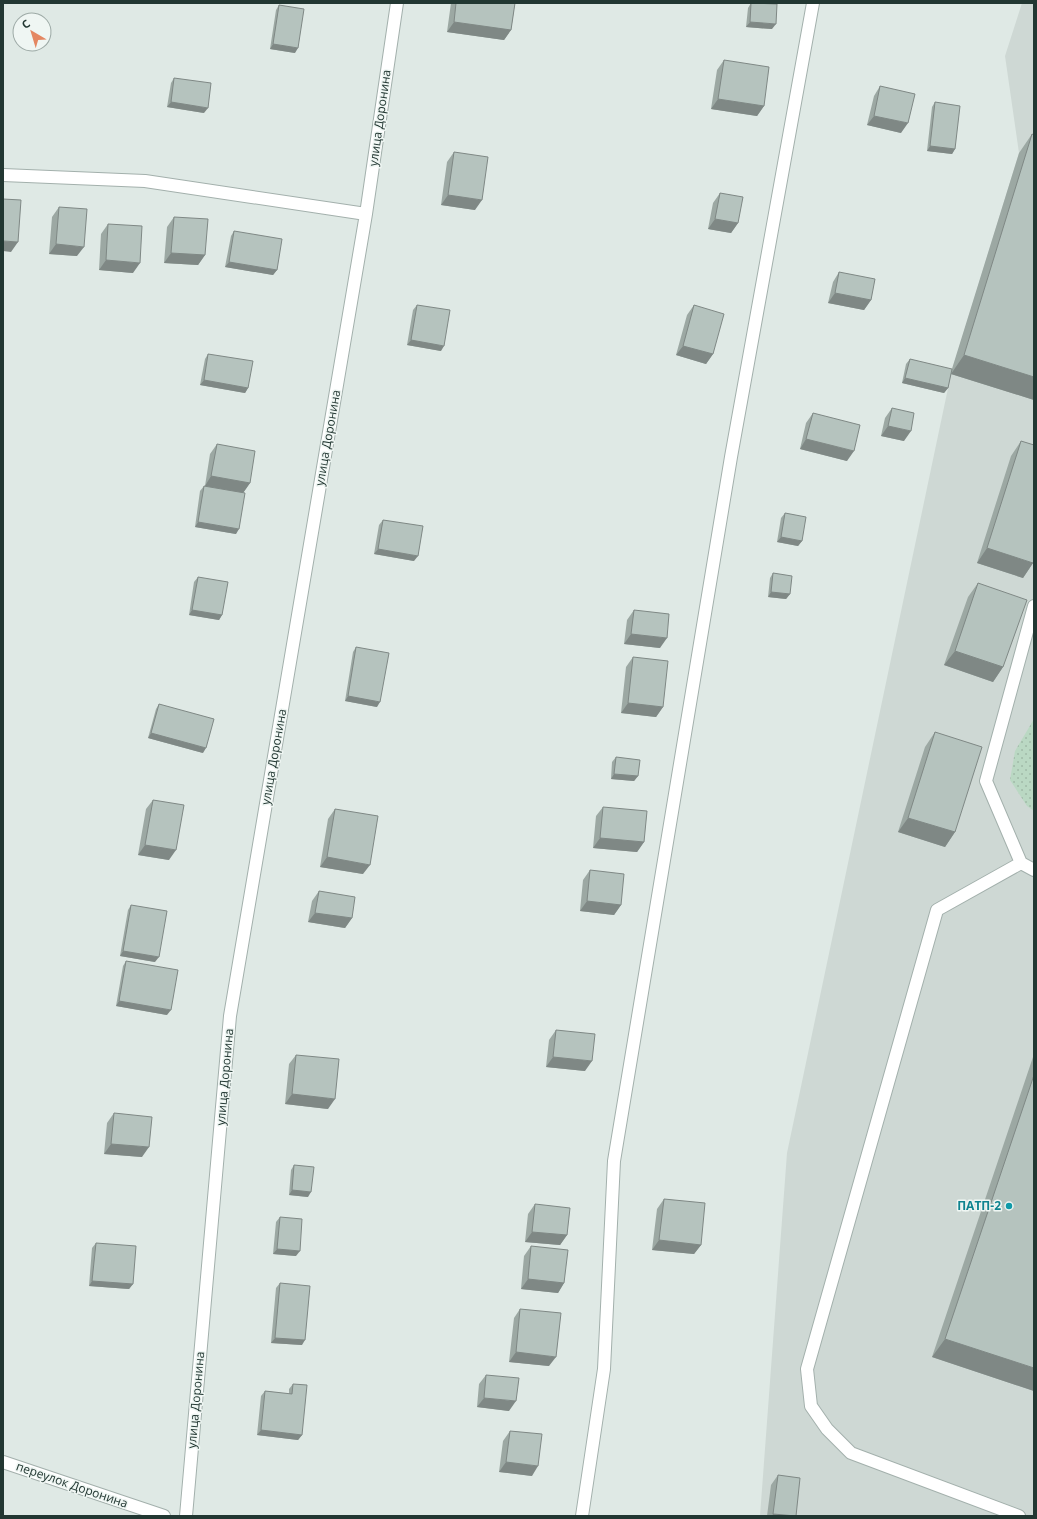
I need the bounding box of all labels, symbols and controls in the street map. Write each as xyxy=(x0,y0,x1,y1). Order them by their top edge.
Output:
north arrow xyxy=(12,12,52,52)
text: С xyxy=(18,16,33,32)
street label: улица Доронина xyxy=(364,69,395,167)
street label: улица Доронина xyxy=(311,389,344,487)
street label: улица Доронина xyxy=(257,708,290,806)
street label: улица Доронина xyxy=(212,1028,237,1126)
place label: ПАТП-2 xyxy=(957,1197,1001,1214)
marker: ПАТП-2 xyxy=(1004,1201,1014,1211)
street label: улица Доронина xyxy=(183,1351,208,1449)
street label: переулок Доронина xyxy=(14,1457,130,1512)

